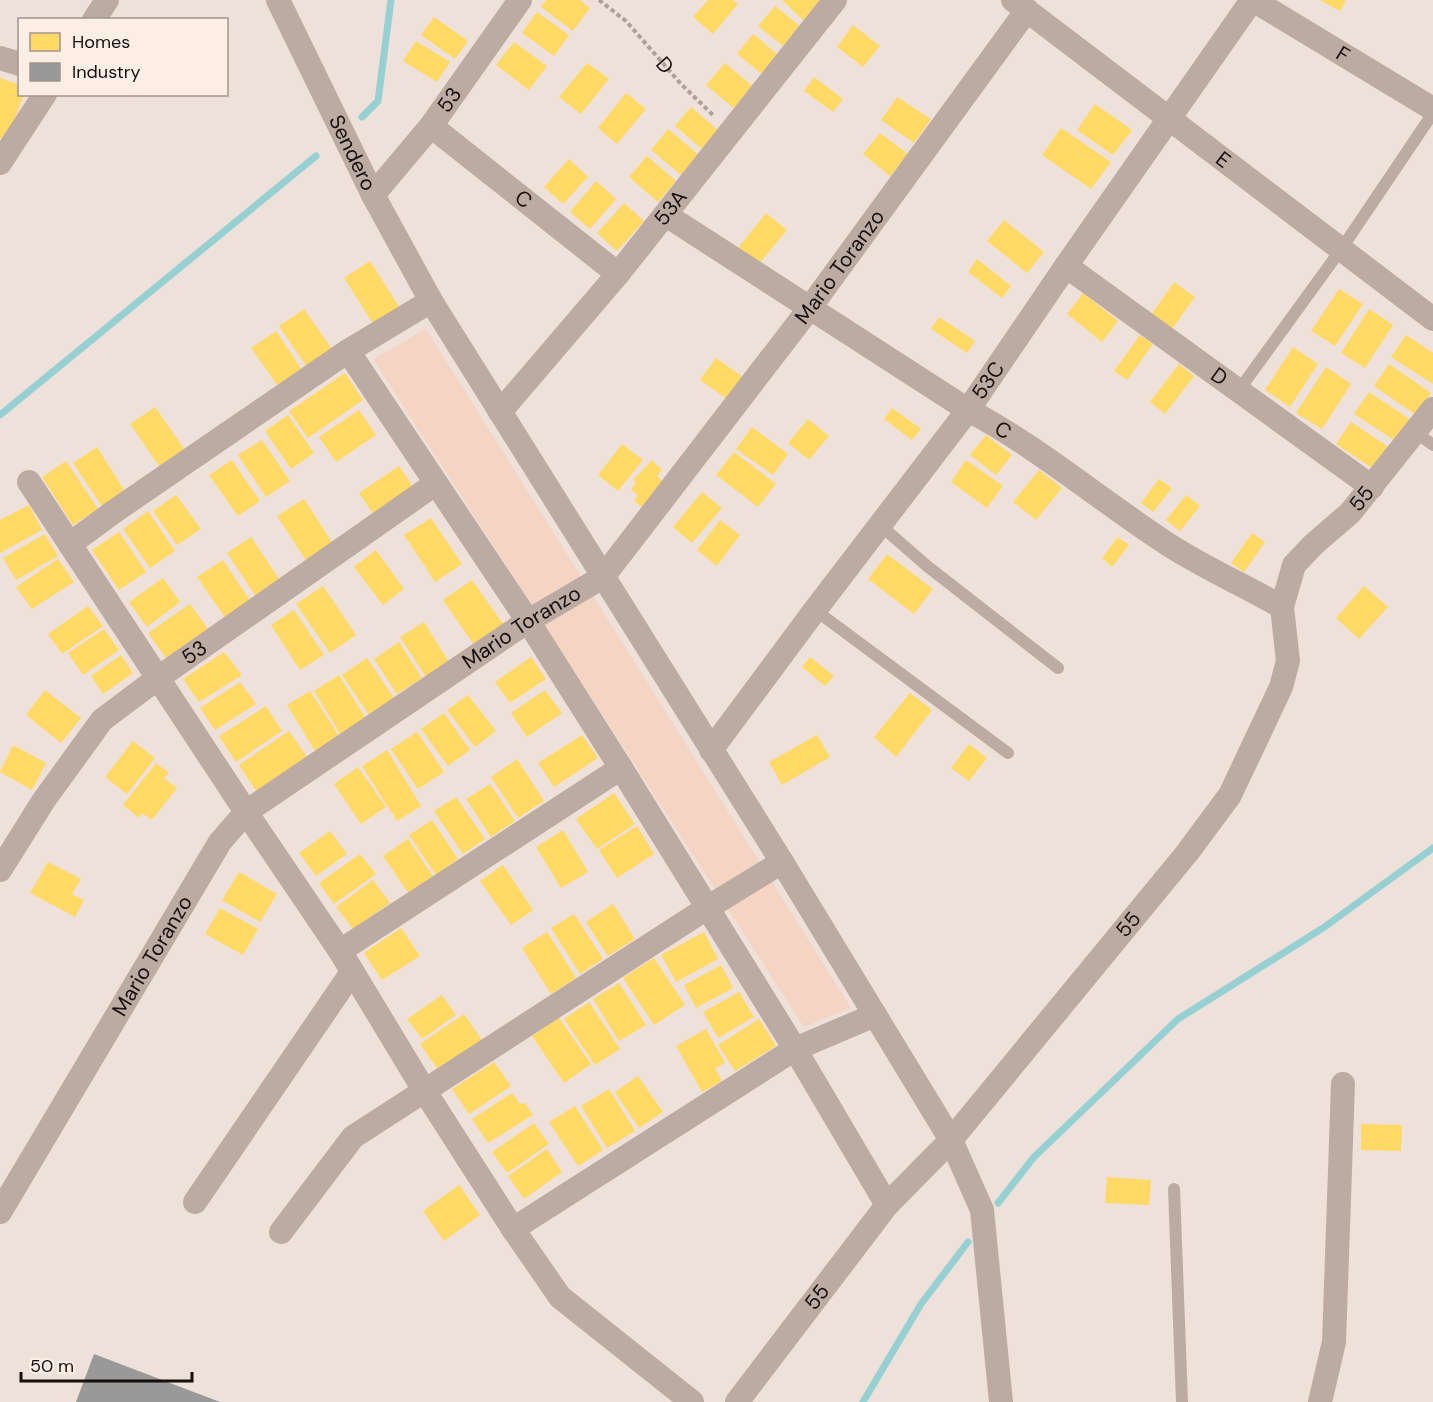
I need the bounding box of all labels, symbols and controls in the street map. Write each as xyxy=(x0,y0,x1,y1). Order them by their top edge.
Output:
legend xyxy=(18,18,228,96)
text: Homes xyxy=(72,30,130,54)
street label: F xyxy=(1331,39,1355,69)
street label: D xyxy=(649,51,680,80)
text: Industry xyxy=(72,60,141,84)
street label: 53 xyxy=(431,82,468,118)
street label: Sendero xyxy=(322,110,383,195)
street label: E xyxy=(1210,145,1236,174)
street label: C xyxy=(509,184,538,215)
street label: 53A xyxy=(648,184,693,232)
street label: Mario Toranzo xyxy=(788,204,891,330)
street label: 53C xyxy=(965,356,1011,405)
street label: D xyxy=(1205,361,1233,392)
street label: C xyxy=(989,414,1017,446)
street label: 55 xyxy=(1343,480,1380,517)
street label: Mario Toranzo xyxy=(457,579,586,676)
street label: 53 xyxy=(176,634,213,671)
street label: Mario Toranzo xyxy=(106,890,199,1021)
street label: 55 xyxy=(1109,906,1147,943)
street label: 55 xyxy=(798,1278,836,1316)
scale bar xyxy=(21,1345,192,1383)
text: 50 m xyxy=(30,1354,74,1378)

